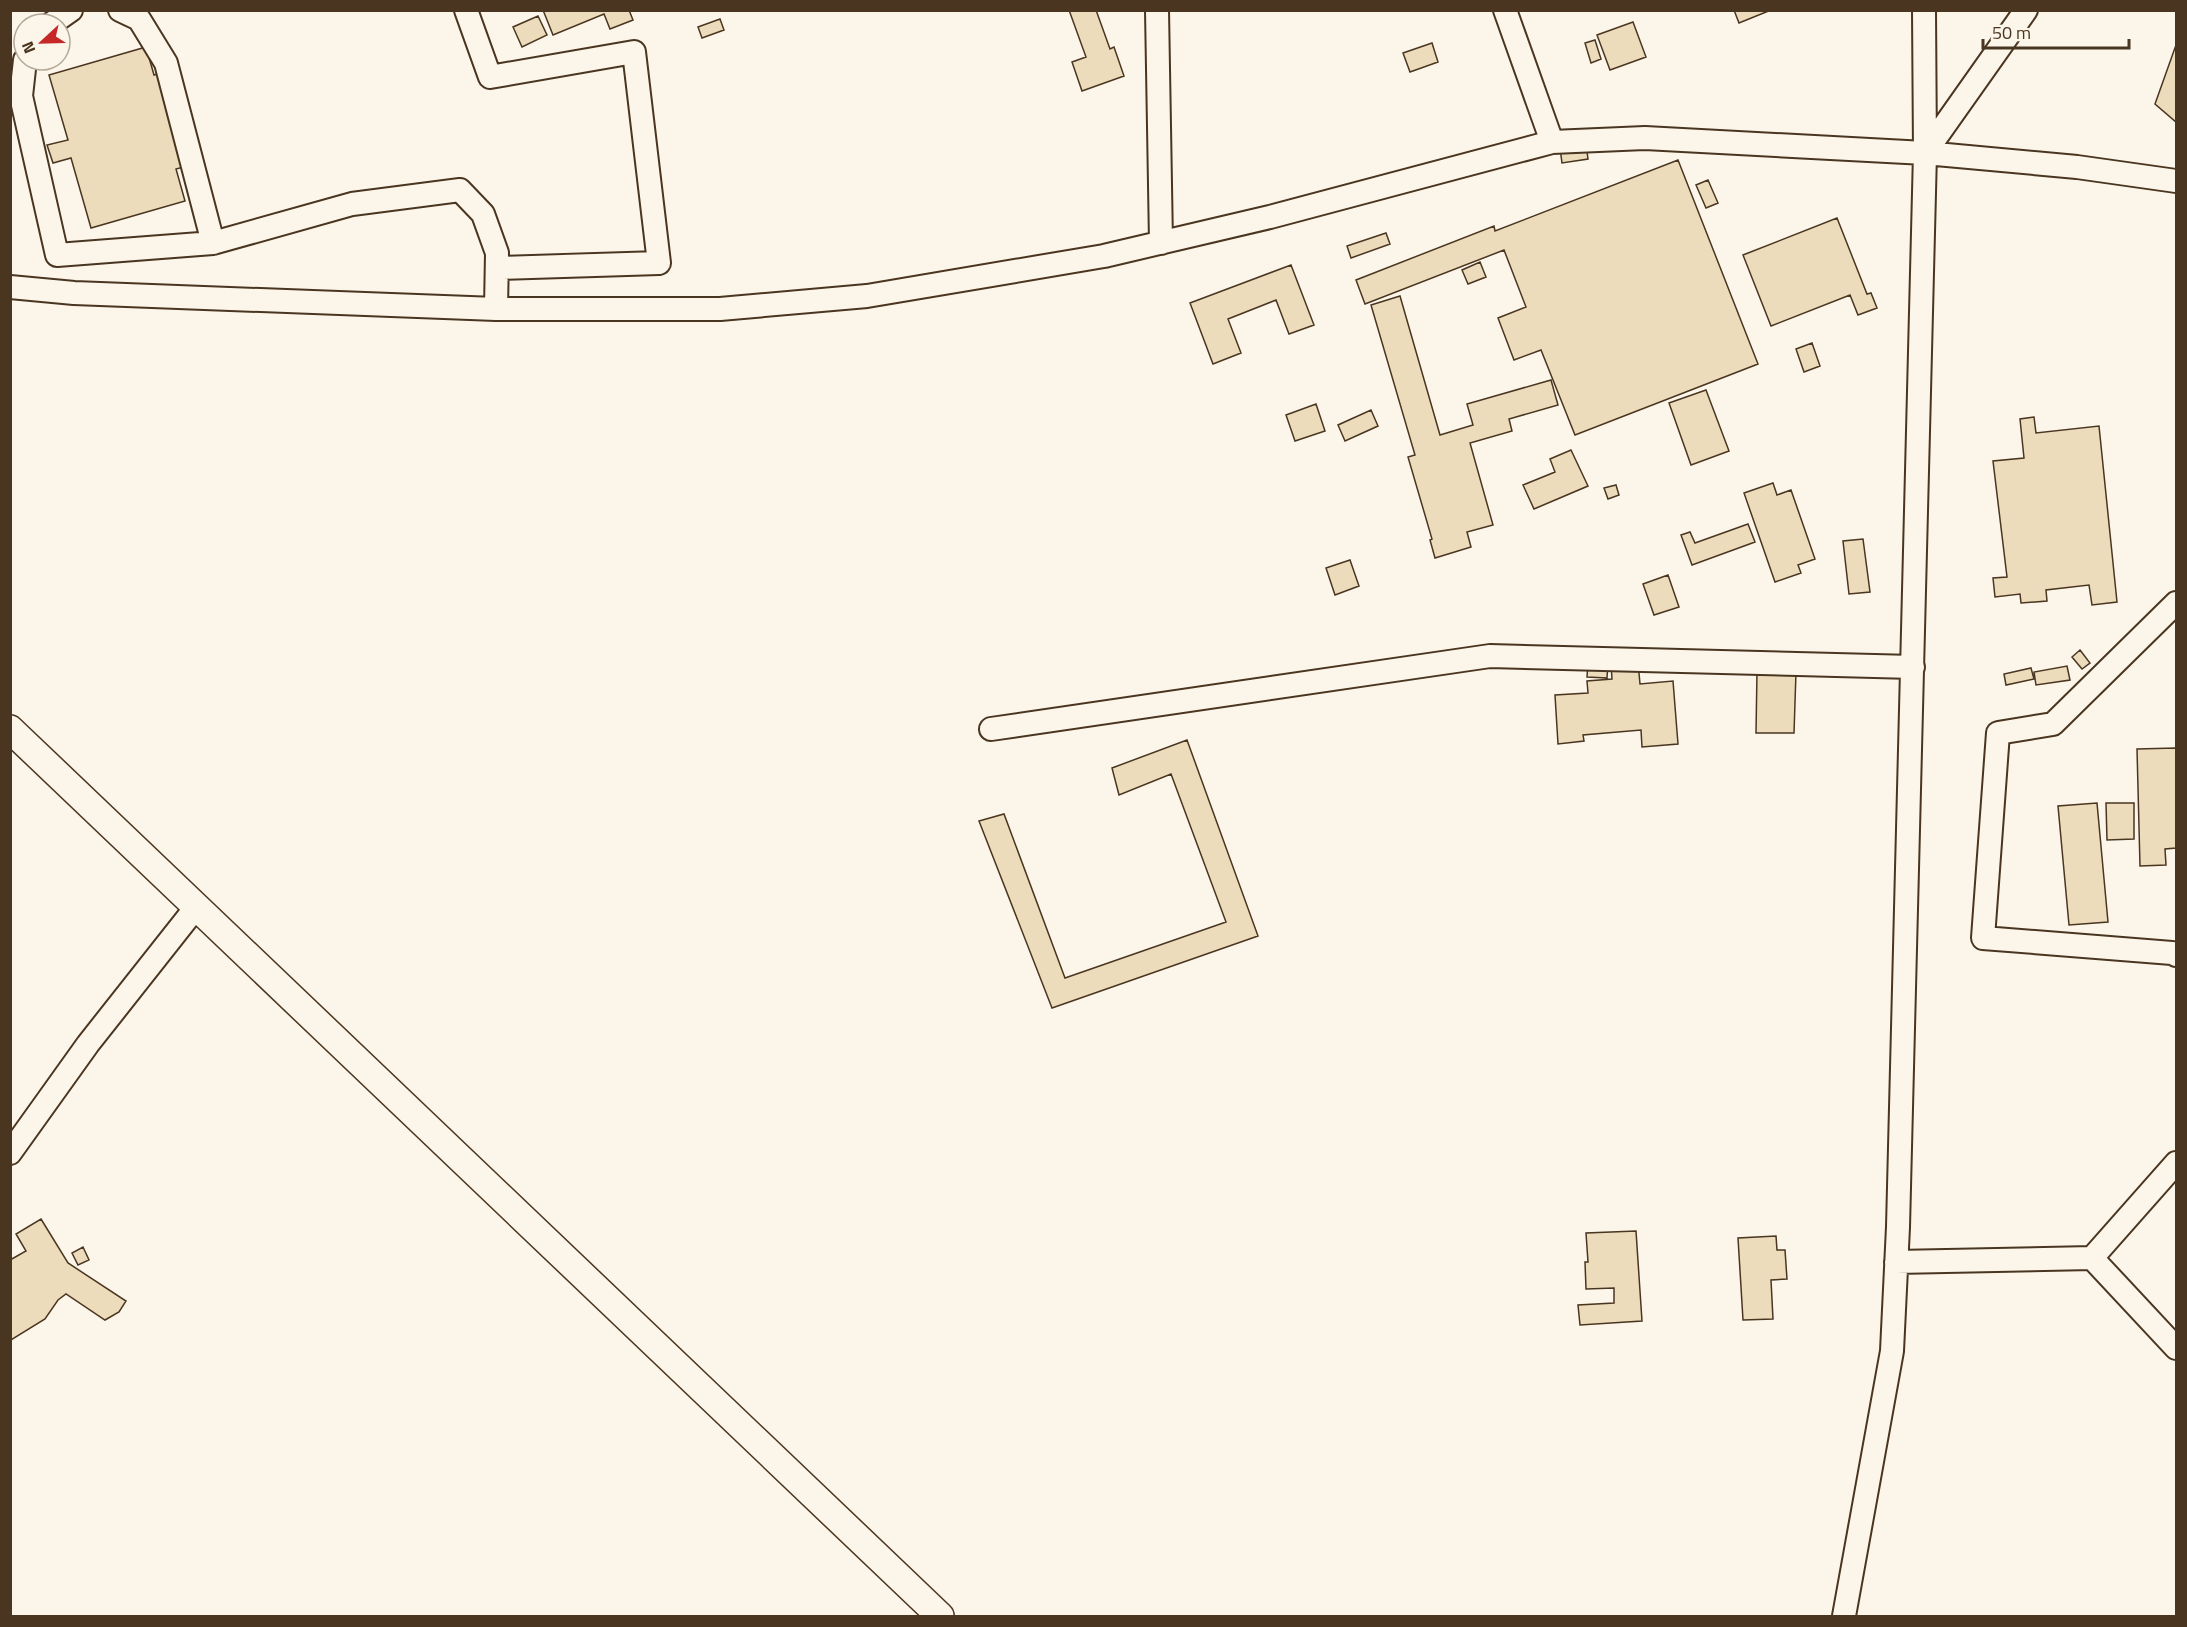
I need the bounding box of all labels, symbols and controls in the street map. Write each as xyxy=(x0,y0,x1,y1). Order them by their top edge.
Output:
north arrow xyxy=(12,12,72,72)
scale bar xyxy=(1983,12,2128,50)
text: 50 m xyxy=(1992,19,2031,46)
text: N xyxy=(15,38,41,57)

